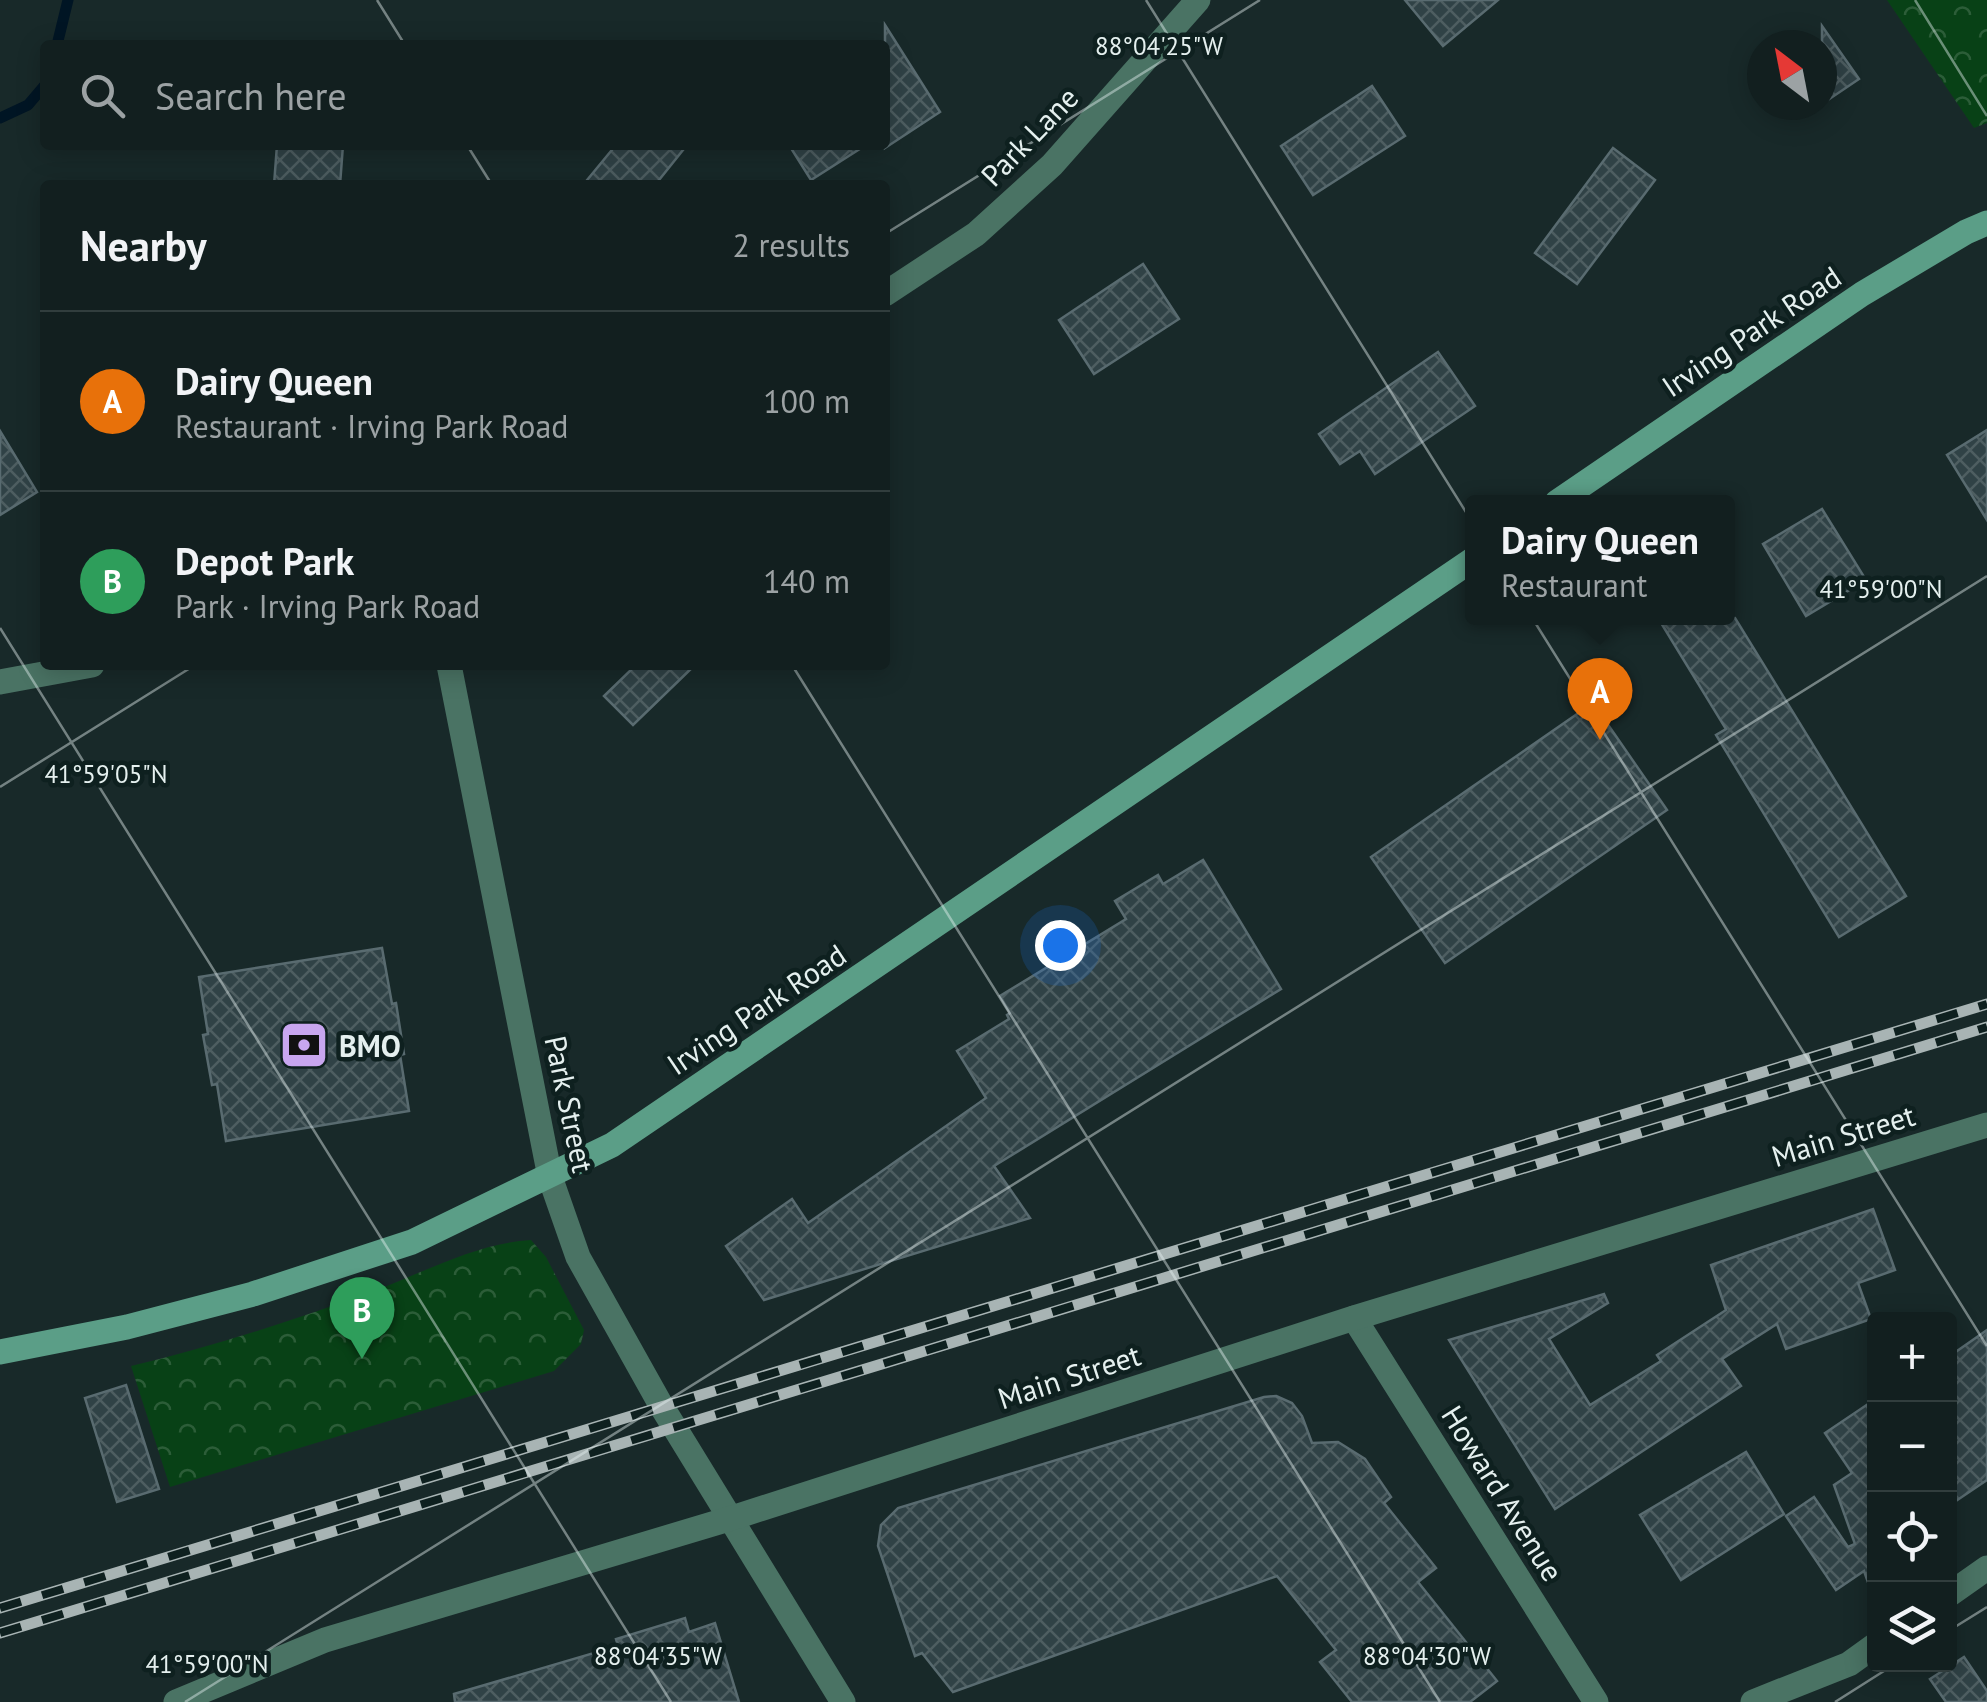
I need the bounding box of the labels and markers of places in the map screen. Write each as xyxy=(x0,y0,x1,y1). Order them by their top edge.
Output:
pin: A xyxy=(1568,658,1632,740)
bank icon: BMO xyxy=(278,1019,330,1071)
place label: BMO xyxy=(339,1026,401,1065)
pin: B xyxy=(330,1276,394,1359)

